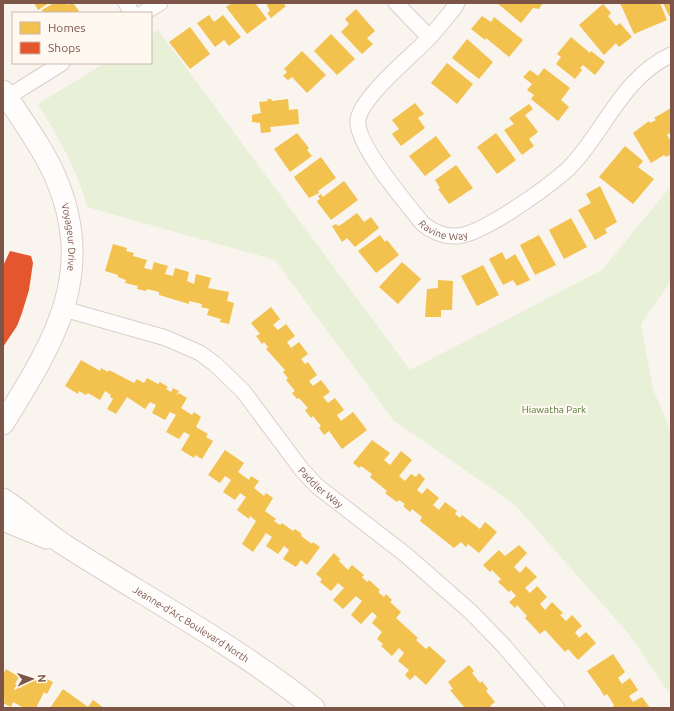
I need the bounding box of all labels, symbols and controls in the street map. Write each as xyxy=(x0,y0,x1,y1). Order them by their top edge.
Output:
legend xyxy=(12,12,152,64)
text: Homes xyxy=(48,21,86,34)
text: Shops xyxy=(48,41,80,54)
street label: Voyageur Drive xyxy=(60,202,78,272)
street label: Ravine Way xyxy=(417,218,469,242)
park label: Hiawatha Park xyxy=(522,404,586,415)
street label: Paddler Way xyxy=(296,465,346,510)
street label: Jeanne-d'Arc Boulevard North xyxy=(131,583,251,664)
north arrow xyxy=(12,659,52,699)
text: N xyxy=(36,674,48,683)

